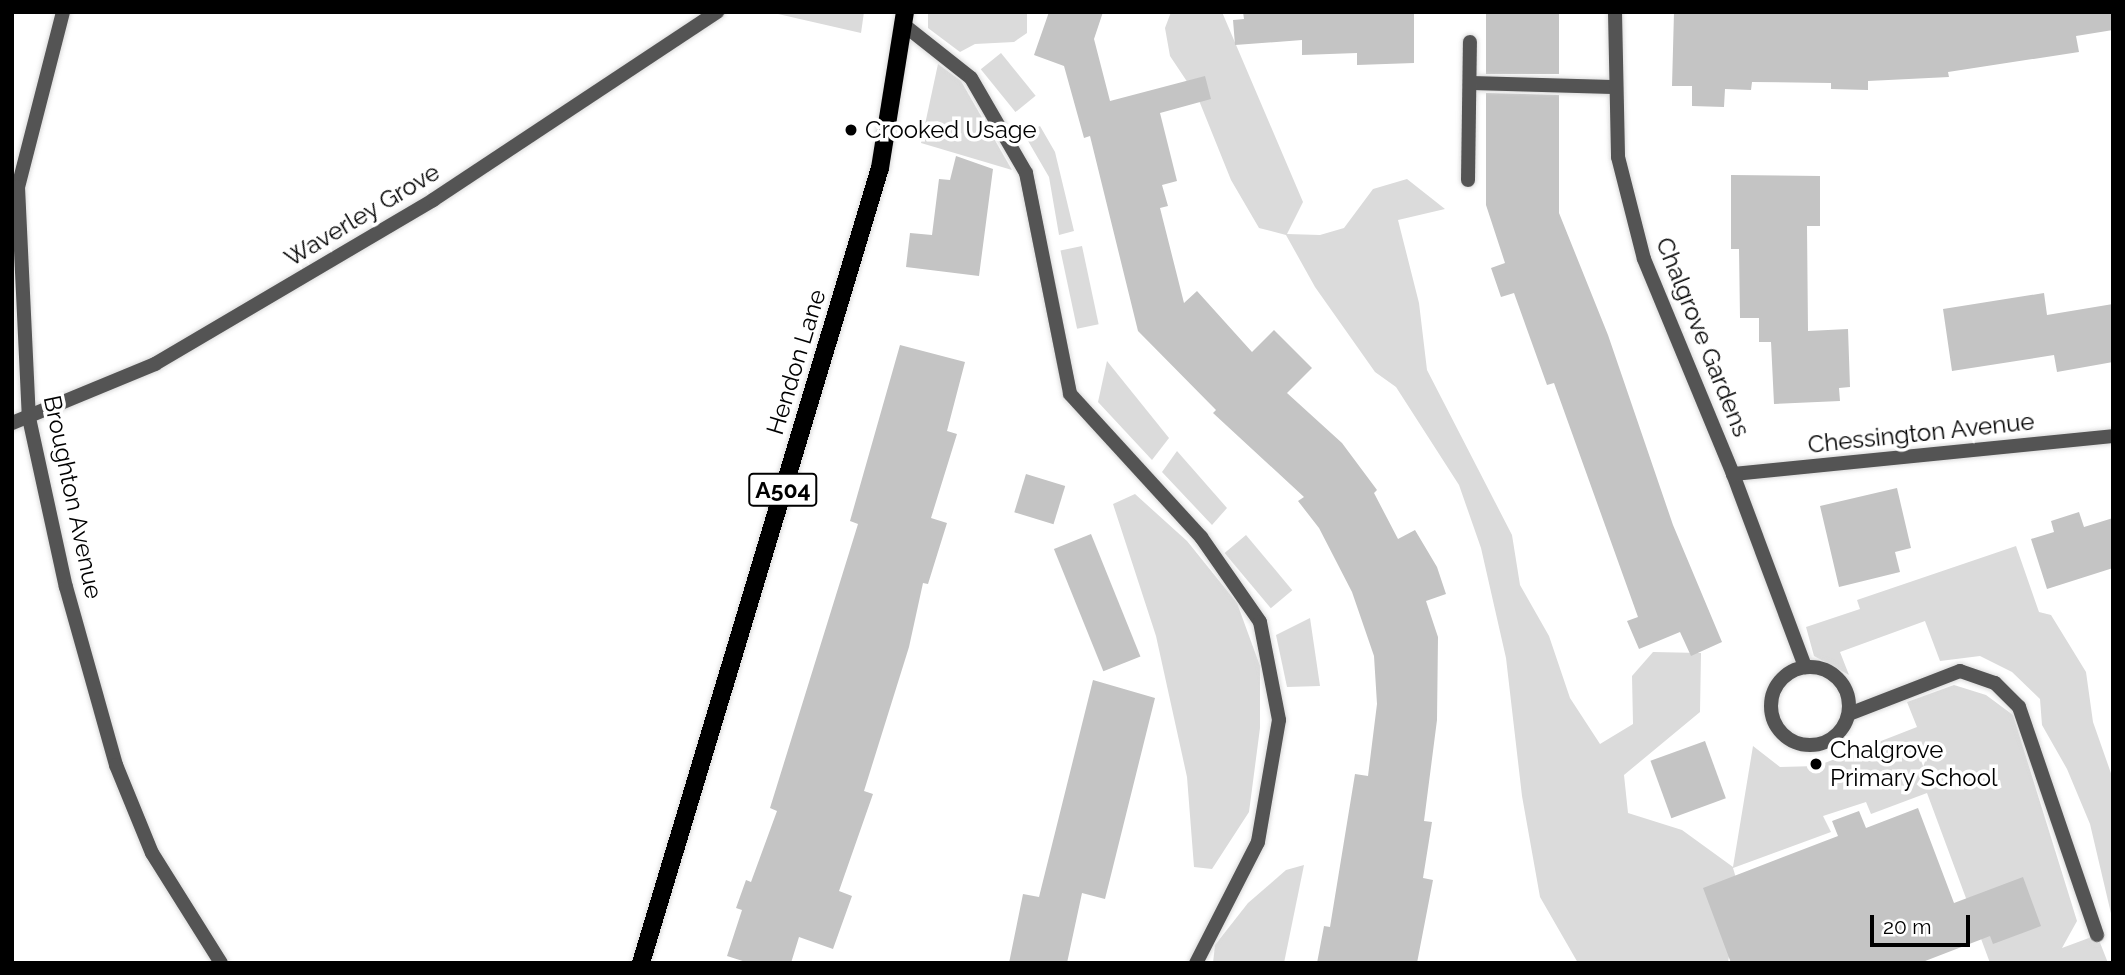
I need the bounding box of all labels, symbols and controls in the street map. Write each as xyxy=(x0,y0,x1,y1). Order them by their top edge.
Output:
place label: Crooked Usage xyxy=(865,116,1037,144)
marker: Crooked Usage xyxy=(843,122,859,138)
street label: Waverley Grove xyxy=(279,157,445,273)
street label: Chalgrove Gardens xyxy=(1650,233,1756,441)
street label: Hendon Lane xyxy=(760,286,832,438)
street label: Broughton Avenue xyxy=(37,392,109,602)
street label: Chessington Avenue xyxy=(1806,407,2036,459)
road number: A504 xyxy=(748,470,818,510)
place label: Chalgrove Primary School xyxy=(1830,736,1998,792)
marker: Chalgrove Primary School xyxy=(1808,756,1824,772)
scale bar xyxy=(1873,902,1973,946)
text: 20 m xyxy=(1883,914,1931,939)

